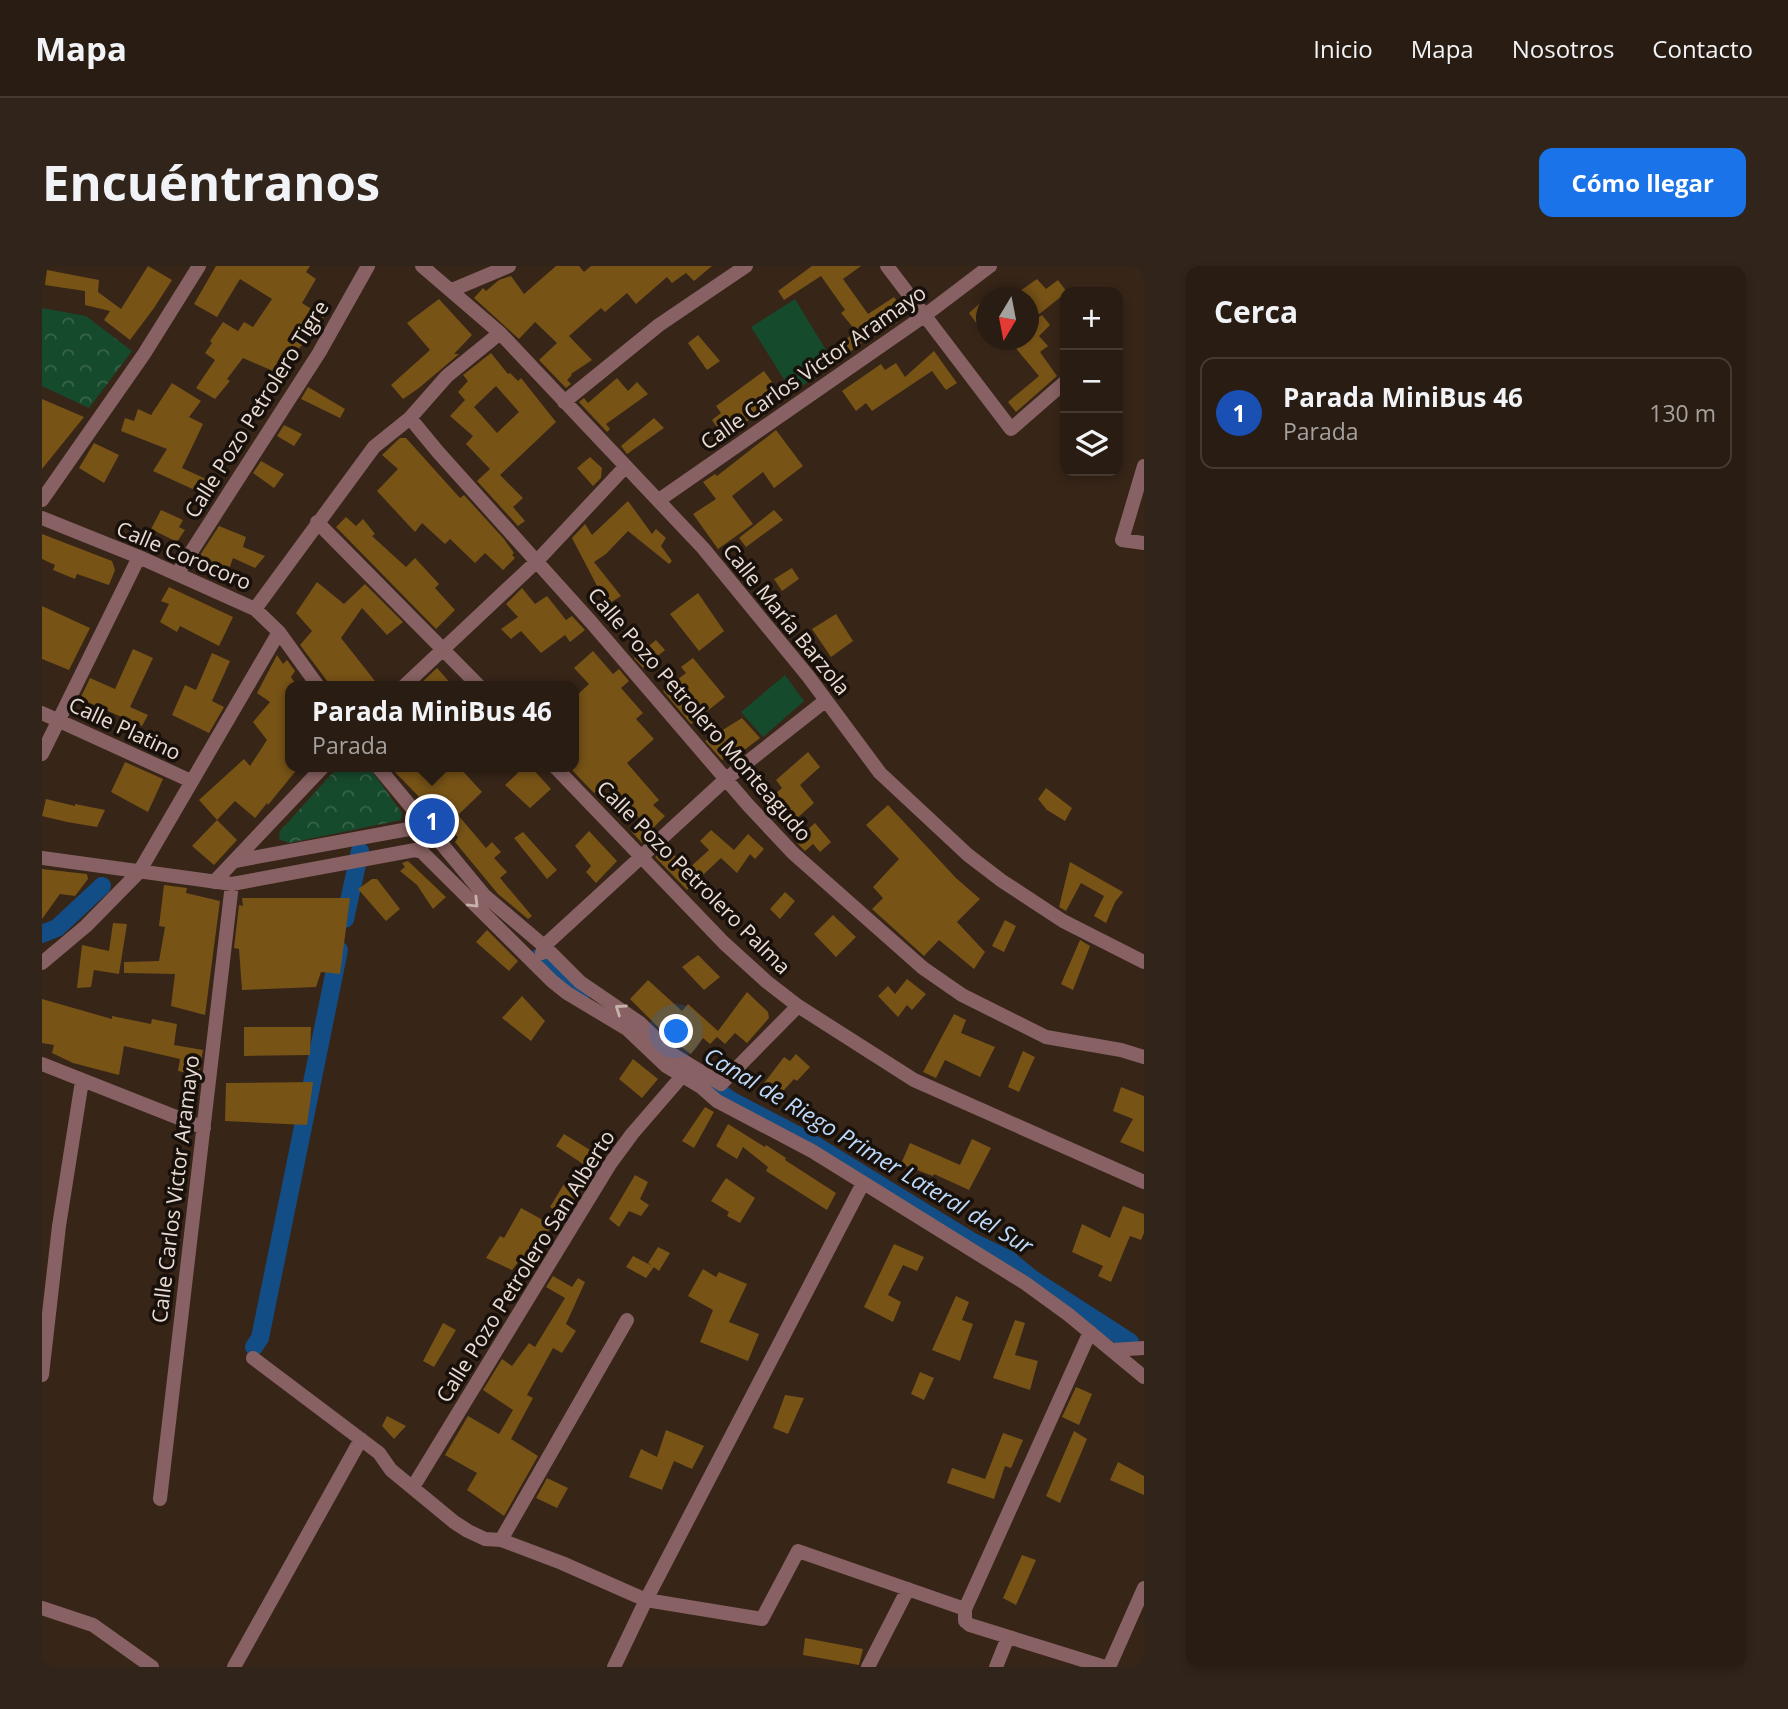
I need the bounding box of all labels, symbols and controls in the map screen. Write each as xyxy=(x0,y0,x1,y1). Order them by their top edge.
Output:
text: Mapa xyxy=(35,26,127,71)
text: Inicio xyxy=(1313,32,1373,65)
text: Mapa xyxy=(1411,32,1474,65)
text: Nosotros xyxy=(1512,32,1614,65)
text: Contacto xyxy=(1652,32,1753,65)
button: Cómo llegar xyxy=(1539,148,1746,217)
text: Encuéntranos xyxy=(42,149,380,215)
street label: Calle Carlos Victor Aramayo xyxy=(695,278,931,456)
north arrow xyxy=(976,287,1039,350)
map controls xyxy=(1060,287,1123,476)
button: + xyxy=(1060,287,1123,350)
text: Cerca xyxy=(1214,291,1298,332)
street label: Calle Pozo Petrolero Tigre xyxy=(177,295,335,523)
button: − xyxy=(1060,350,1123,413)
text: Parada MiniBus 46 xyxy=(1283,379,1523,415)
text: 1 xyxy=(1232,397,1246,429)
text: 130 m xyxy=(1649,397,1716,429)
button: layers xyxy=(1060,413,1123,476)
text: Parada xyxy=(1283,415,1359,447)
street label: Calle Corocoro xyxy=(112,514,256,596)
street label: Calle María Barzola xyxy=(717,537,857,701)
street label: Calle Pozo Petrolero Monteagudo xyxy=(582,581,818,847)
popup xyxy=(285,681,579,772)
street label: Calle Platino xyxy=(64,690,186,766)
text: Parada MiniBus 46 xyxy=(312,693,552,729)
text: Parada xyxy=(312,729,388,761)
street label: Calle Pozo Petrolero Palma xyxy=(591,774,797,980)
pin: 1 xyxy=(409,795,455,847)
one-way arrow xyxy=(466,894,479,907)
one-way arrow xyxy=(615,1005,628,1017)
your location xyxy=(659,1014,693,1048)
water label: Canal de Riego Primer Lateral del Sur xyxy=(699,1039,1040,1262)
street label: Calle Carlos Victor Aramayo xyxy=(145,1054,205,1324)
street label: Calle Pozo Petrolero San Alberto xyxy=(429,1124,621,1408)

